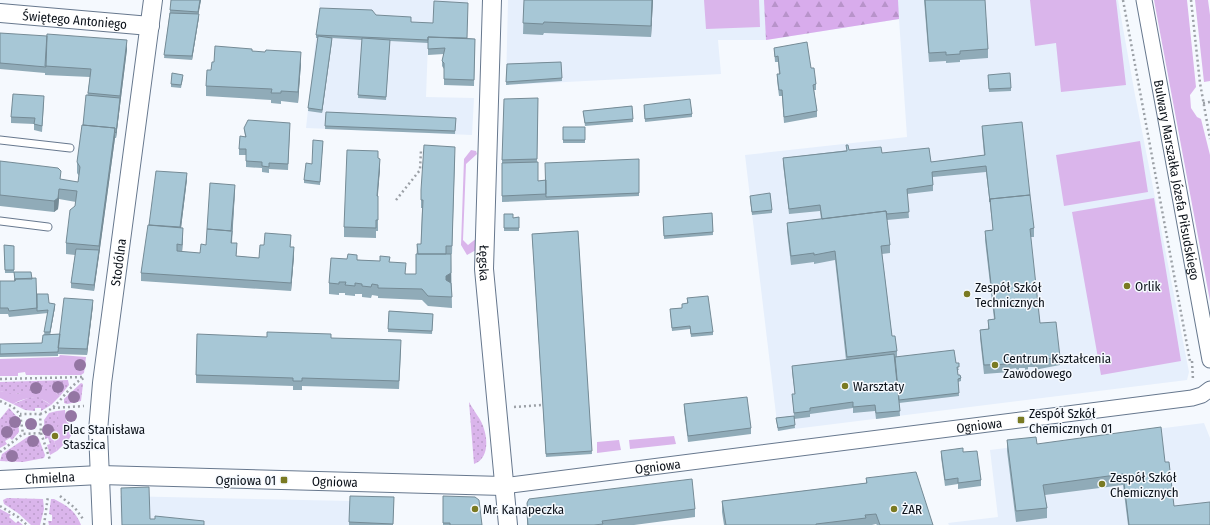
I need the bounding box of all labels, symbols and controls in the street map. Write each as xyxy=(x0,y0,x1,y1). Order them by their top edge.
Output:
street label: Świętego Antoniego xyxy=(22,8,128,32)
street label: Bulwary Marszałka Józefa Piłsudskiego xyxy=(1151,79,1202,282)
street label: Stodólna xyxy=(108,238,129,287)
street label: Łęgska xyxy=(476,245,492,282)
place label: Orlik xyxy=(1135,279,1161,294)
place label: Zespół Szkół Technicznych xyxy=(975,280,1045,310)
marker: Orlik xyxy=(1122,281,1132,291)
marker: Zespół Szkół Technicznych xyxy=(962,289,972,299)
place label: Centrum Kształcenia Zawodowego xyxy=(1003,351,1111,381)
marker: Centrum Kształcenia Zawodowego xyxy=(990,360,1000,370)
place label: Warsztaty xyxy=(853,379,905,394)
marker: Warsztaty xyxy=(840,381,850,391)
place label: Zespół Szkół Chemicznych 01 xyxy=(1029,406,1112,436)
street label: Ogniowa xyxy=(955,415,1003,436)
marker: Zespół Szkół Chemicznych 01 xyxy=(1016,415,1026,425)
place label: Plac Stanisława Staszica xyxy=(63,422,145,452)
marker: Plac Stanisława Staszica xyxy=(50,431,60,441)
street label: Ogniowa xyxy=(634,456,682,477)
street label: Chmielna xyxy=(25,469,75,487)
place label: Zespół Szkół Chemicznych xyxy=(1110,470,1179,500)
place label: Ogniowa 01 xyxy=(215,473,276,488)
street label: Ogniowa xyxy=(312,474,358,490)
marker: Ogniowa 01 xyxy=(279,475,289,485)
marker: Zespół Szkół Chemicznych xyxy=(1097,479,1107,489)
place label: Mr. Kanapeczka xyxy=(483,502,564,517)
place label: ŻAR xyxy=(902,502,922,517)
marker: Mr. Kanapeczka xyxy=(470,504,480,514)
marker: ŻAR xyxy=(889,504,899,514)

